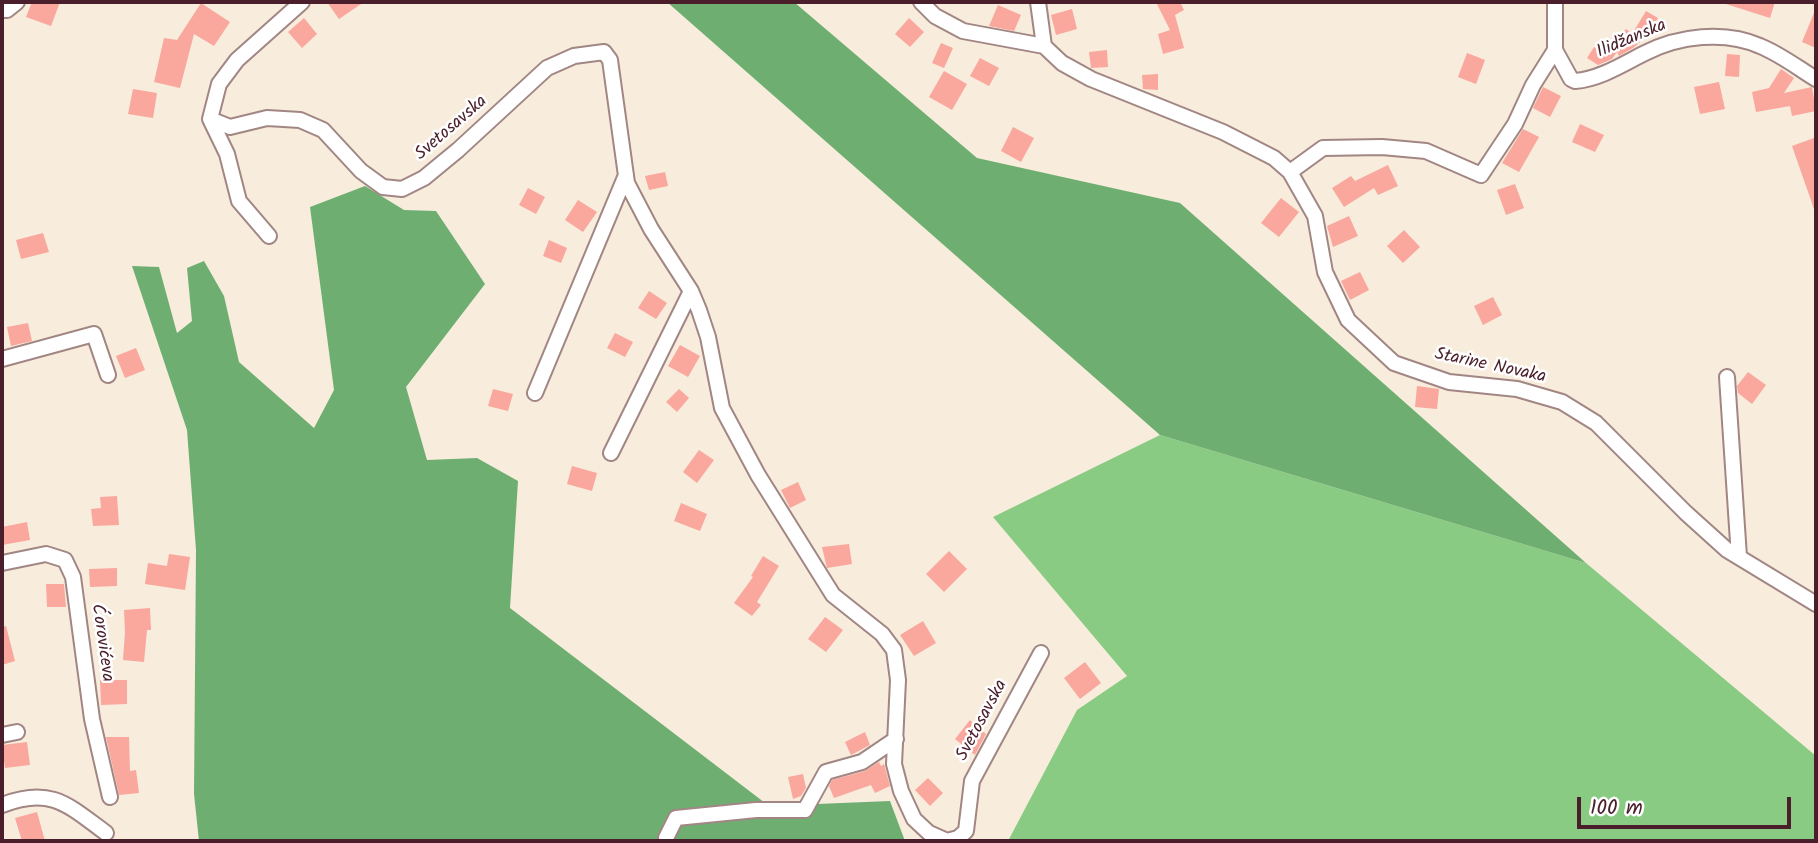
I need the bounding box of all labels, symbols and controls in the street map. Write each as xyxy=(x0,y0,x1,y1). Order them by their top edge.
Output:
street label: Ilidžanska xyxy=(1594,16,1670,64)
street label: Svetosavska xyxy=(411,92,493,166)
street label: Starine Novaka xyxy=(1432,345,1548,389)
street label: Ćorovićeva xyxy=(85,603,117,683)
street label: Svetosavska xyxy=(953,677,1013,765)
scale bar xyxy=(1580,784,1794,828)
text: 100 m xyxy=(1590,792,1643,825)

